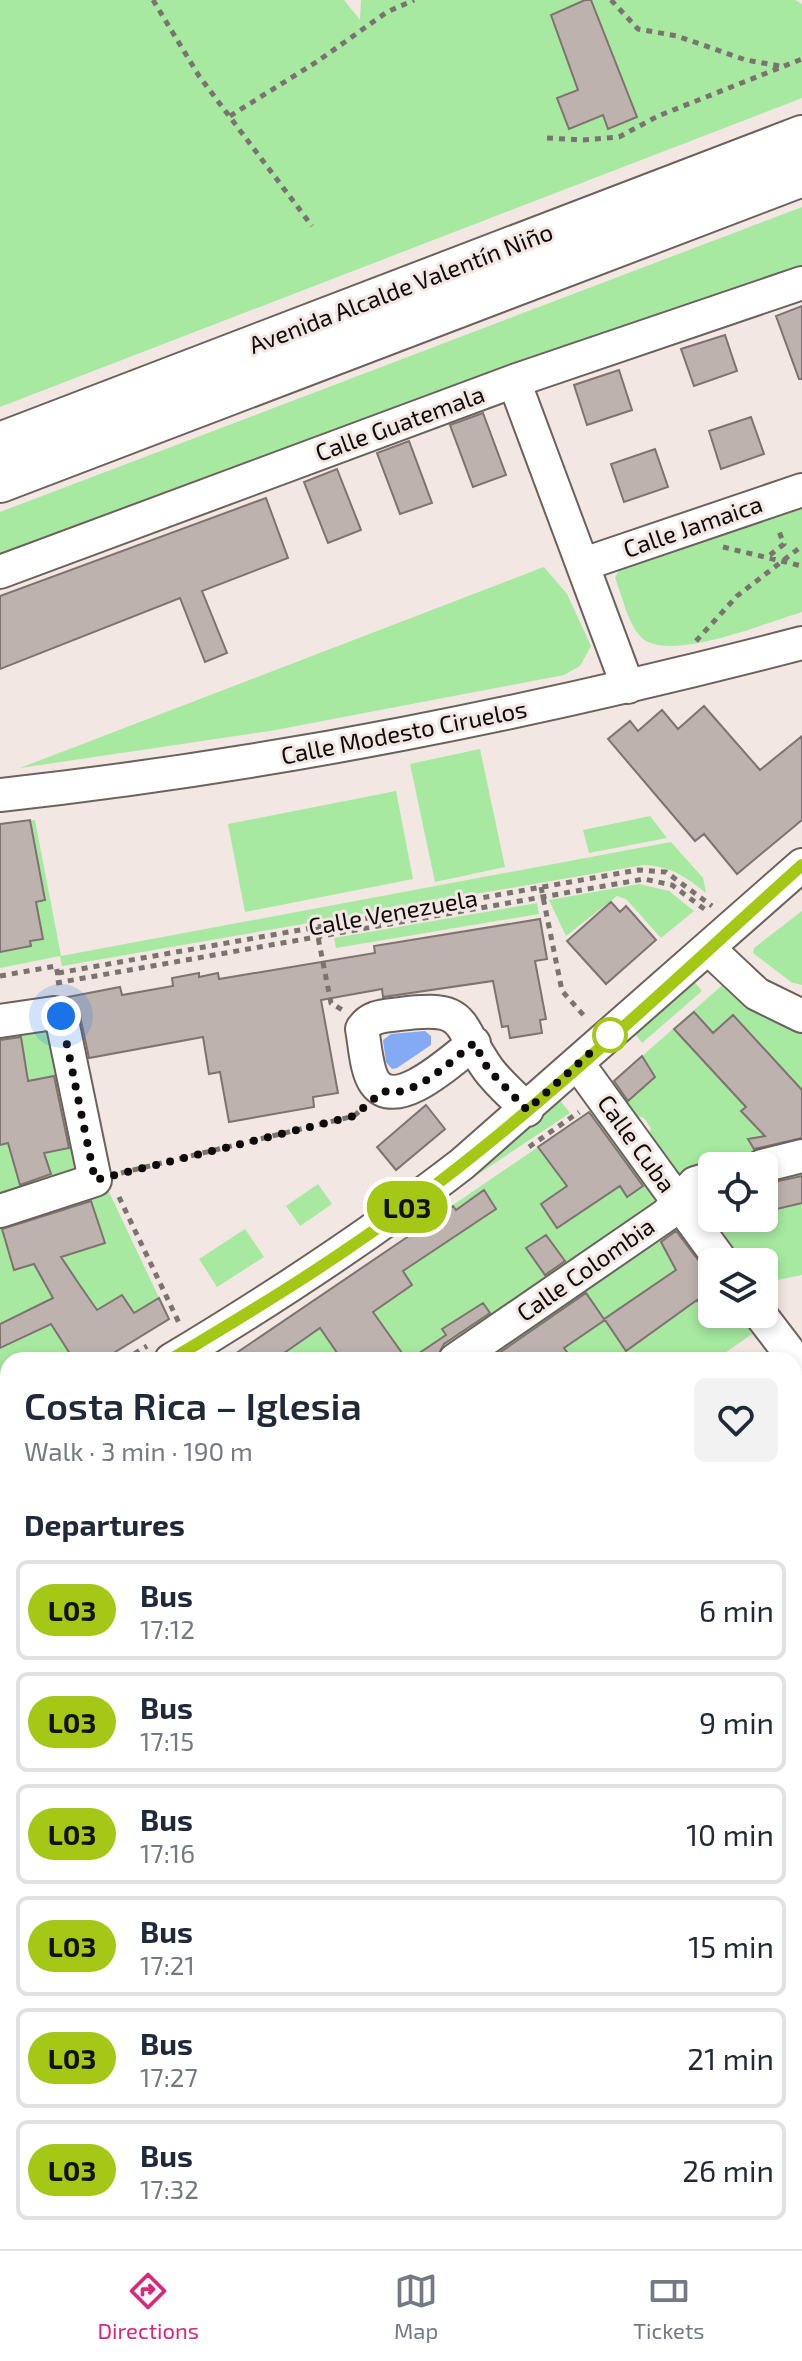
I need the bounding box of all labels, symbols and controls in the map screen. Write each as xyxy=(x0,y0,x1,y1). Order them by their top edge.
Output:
street label: Avenida Alcalde Valentín Niño xyxy=(245,216,556,359)
street label: Calle Guatemala xyxy=(311,379,488,467)
street label: Calle Jamaica xyxy=(619,488,766,563)
street label: Calle Modesto Ciruelos xyxy=(278,693,529,770)
street label: Calle Venezuela xyxy=(306,882,480,941)
your location xyxy=(41,996,81,1036)
unlabelled marker xyxy=(593,1018,627,1052)
street label: Calle Cuba xyxy=(592,1089,682,1198)
map controls xyxy=(698,1152,778,1328)
button: locate xyxy=(698,1152,778,1232)
line badge: L03 xyxy=(361,1181,453,1233)
text: L03 xyxy=(383,1190,431,1224)
street label: Calle Colombia xyxy=(511,1211,660,1327)
button: layers xyxy=(698,1248,778,1328)
button: heart xyxy=(694,1378,778,1462)
text: Costa Rica – Iglesia xyxy=(24,1382,362,1428)
text: Walk · 3 min · 190 m xyxy=(24,1435,253,1466)
text: Departures xyxy=(24,1506,185,1542)
text: Bus xyxy=(140,1577,193,1613)
text: 6 min xyxy=(699,1592,774,1628)
text: L03 xyxy=(48,1593,96,1627)
text: 17:12 xyxy=(140,1613,195,1644)
text: Bus xyxy=(140,1689,193,1725)
text: 9 min xyxy=(699,1704,774,1740)
text: L03 xyxy=(48,1705,96,1739)
text: 17:15 xyxy=(140,1725,194,1756)
text: Bus xyxy=(140,1801,193,1837)
text: 10 min xyxy=(686,1816,774,1852)
text: L03 xyxy=(48,1817,96,1851)
text: 17:16 xyxy=(140,1837,195,1868)
text: Bus xyxy=(140,1913,193,1949)
text: 15 min xyxy=(688,1928,774,1964)
text: L03 xyxy=(48,1929,96,1963)
text: 17:21 xyxy=(140,1949,195,1980)
text: Bus xyxy=(140,2025,193,2061)
text: 21 min xyxy=(687,2040,774,2076)
text: L03 xyxy=(48,2041,96,2075)
text: 17:27 xyxy=(140,2061,198,2092)
text: Bus xyxy=(140,2137,193,2173)
text: 26 min xyxy=(682,2152,774,2188)
text: L03 xyxy=(48,2153,96,2187)
text: 17:32 xyxy=(140,2173,199,2204)
tab: Directions xyxy=(98,2269,199,2343)
tab: Map xyxy=(394,2269,438,2343)
tab: Tickets xyxy=(633,2269,704,2343)

